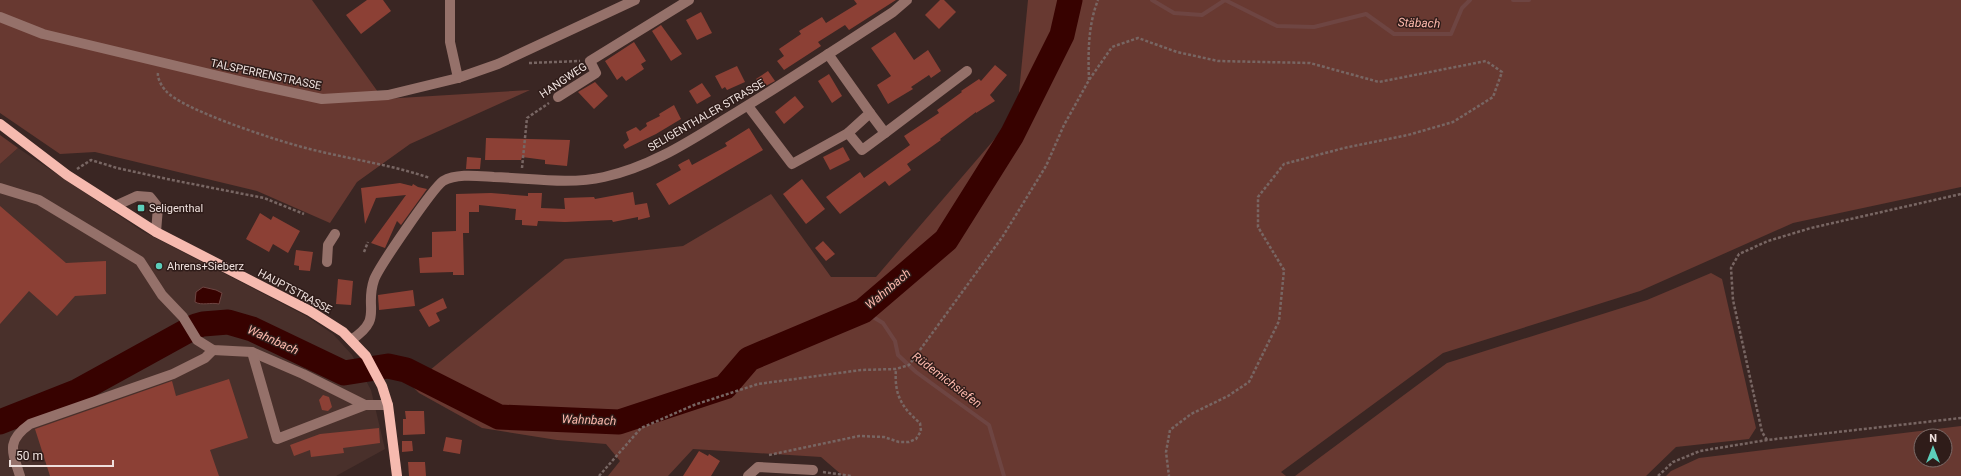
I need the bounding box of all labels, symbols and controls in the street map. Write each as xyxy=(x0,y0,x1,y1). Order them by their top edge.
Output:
water label: Stäbach xyxy=(1398,15,1440,31)
street label: TALSPERRENSTRASSE xyxy=(209,56,323,93)
street label: HANGWEG xyxy=(537,60,589,101)
street label: SELIGENTHALER STRASSE xyxy=(645,77,767,154)
place label: Seligenthal xyxy=(149,202,203,215)
marker: Seligenthal xyxy=(136,203,146,213)
place label: Ahrens+Sieberz xyxy=(167,260,244,273)
marker: Ahrens+Sieberz xyxy=(154,261,164,271)
street label: HAUPTSTRASSE xyxy=(256,266,334,316)
water label: Wahnbach xyxy=(863,266,913,312)
water label: Wahnbach xyxy=(245,322,301,358)
water label: Rüdemichsiefen xyxy=(909,349,985,411)
water label: Wahnbach xyxy=(561,412,617,428)
north arrow xyxy=(1913,428,1953,468)
text: N xyxy=(1929,432,1937,445)
scale bar xyxy=(10,442,113,468)
text: 50 m xyxy=(16,449,43,463)

